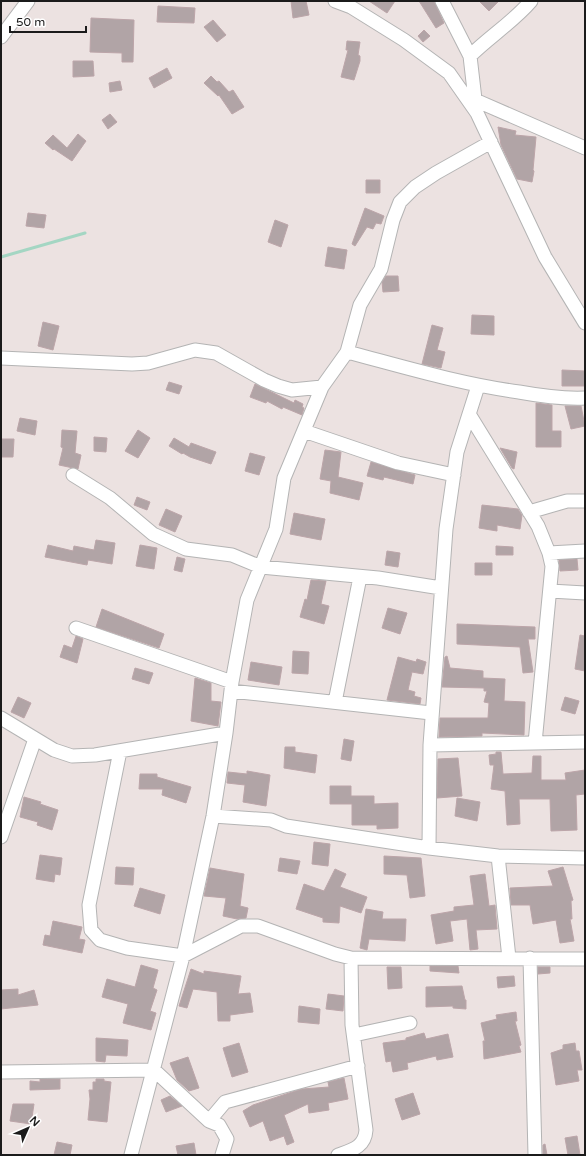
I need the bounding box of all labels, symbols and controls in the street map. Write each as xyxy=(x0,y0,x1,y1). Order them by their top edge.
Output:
scale bar xyxy=(10,8,86,34)
text: 50 m xyxy=(16,15,45,29)
north arrow xyxy=(8,1108,48,1148)
text: N xyxy=(27,1114,42,1129)

